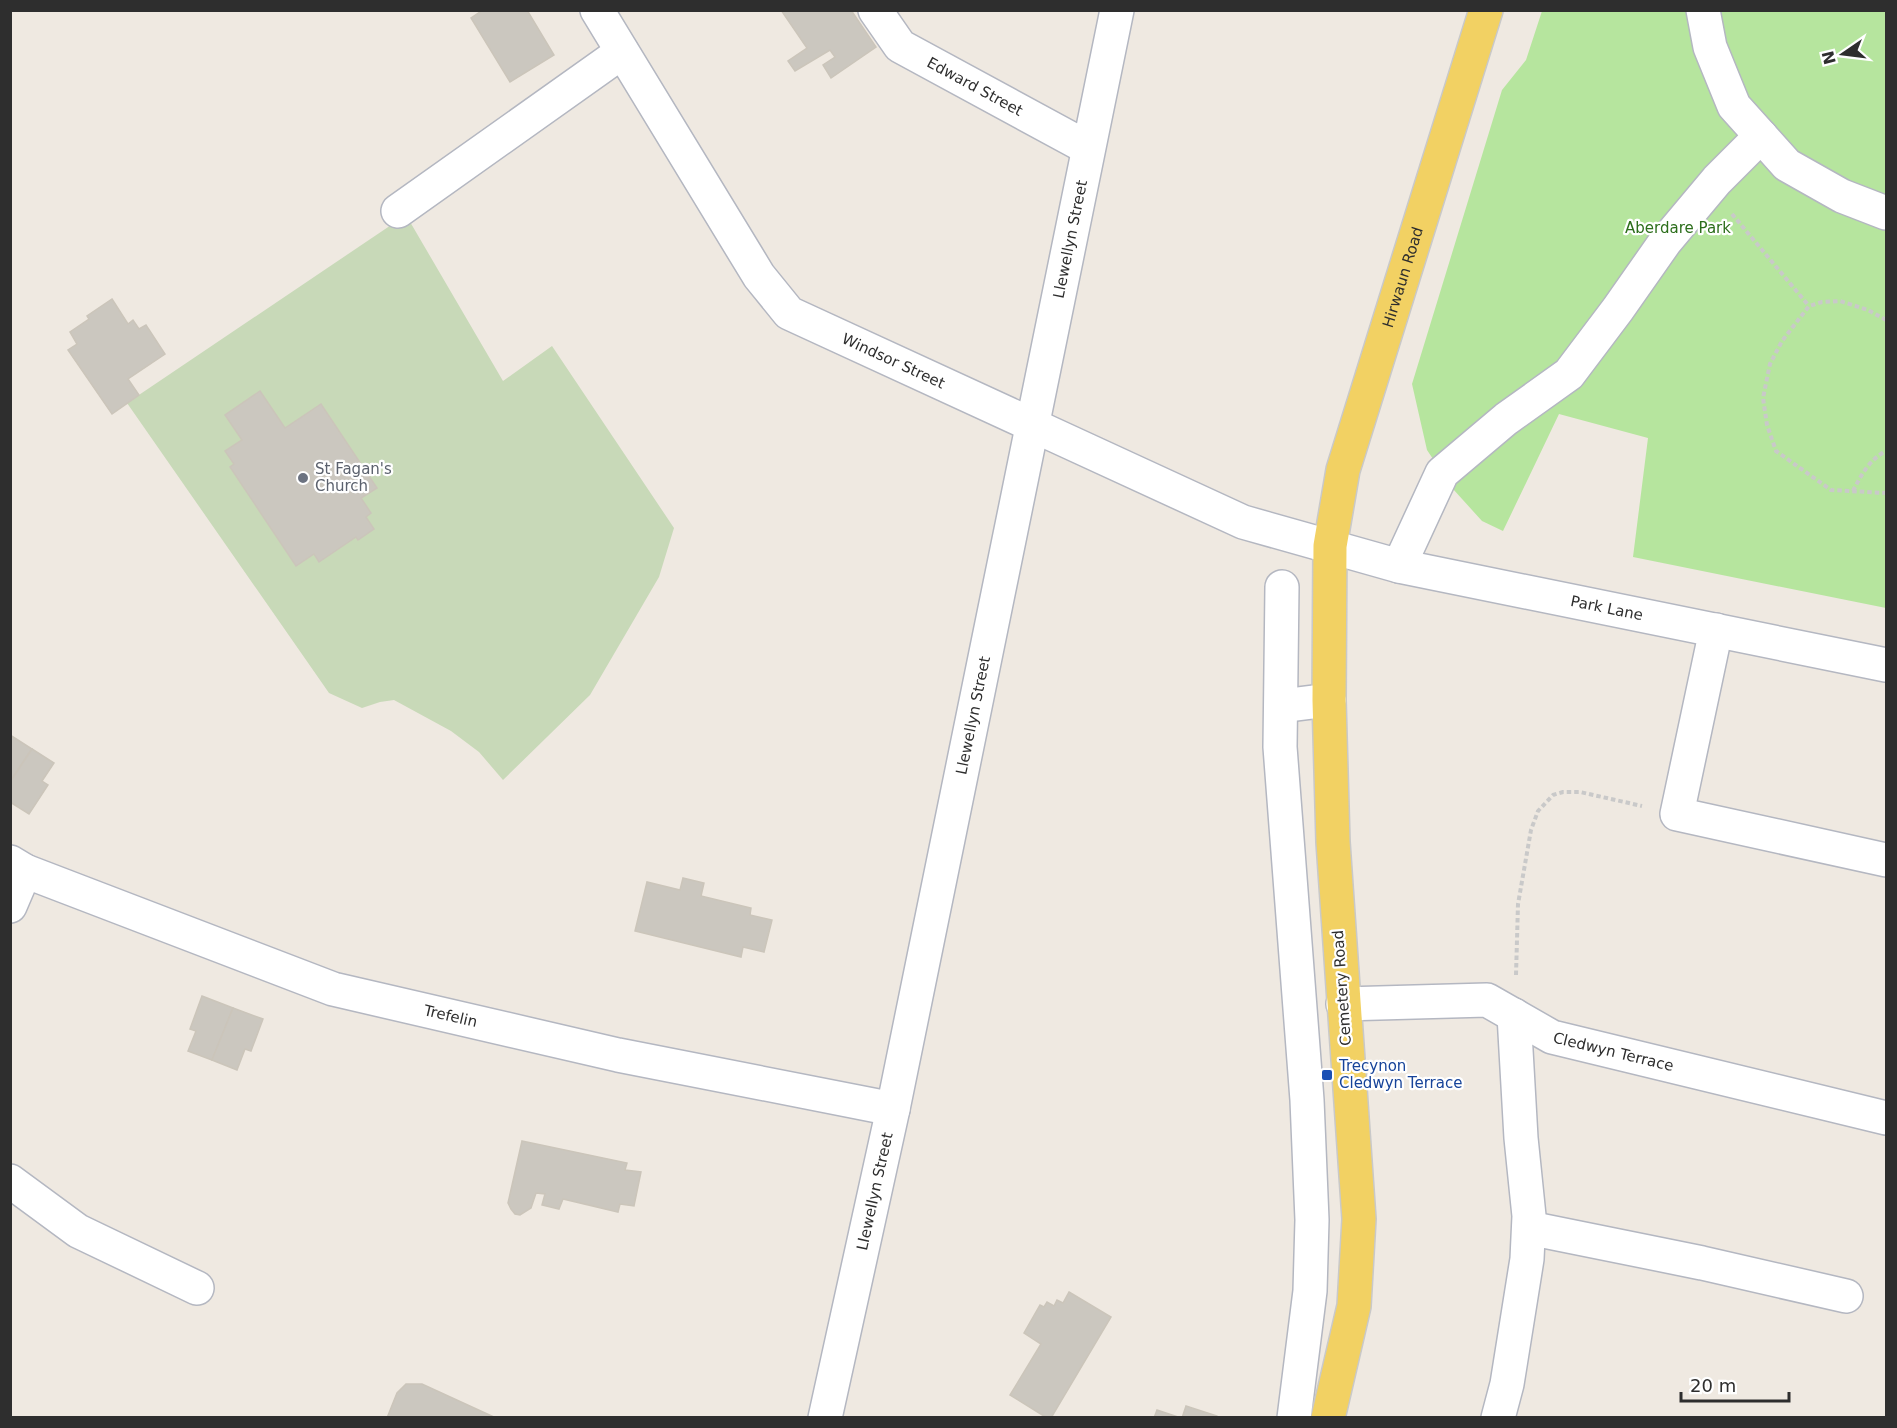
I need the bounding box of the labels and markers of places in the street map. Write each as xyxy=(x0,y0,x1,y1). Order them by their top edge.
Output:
place label: St Fagan's Church xyxy=(315,460,392,495)
marker: St Fagan's Church xyxy=(296,471,310,485)
place label: Trecynon Cledwyn Terrace xyxy=(1338,1057,1462,1092)
marker: Trecynon Cledwyn Terrace xyxy=(1320,1068,1334,1082)

